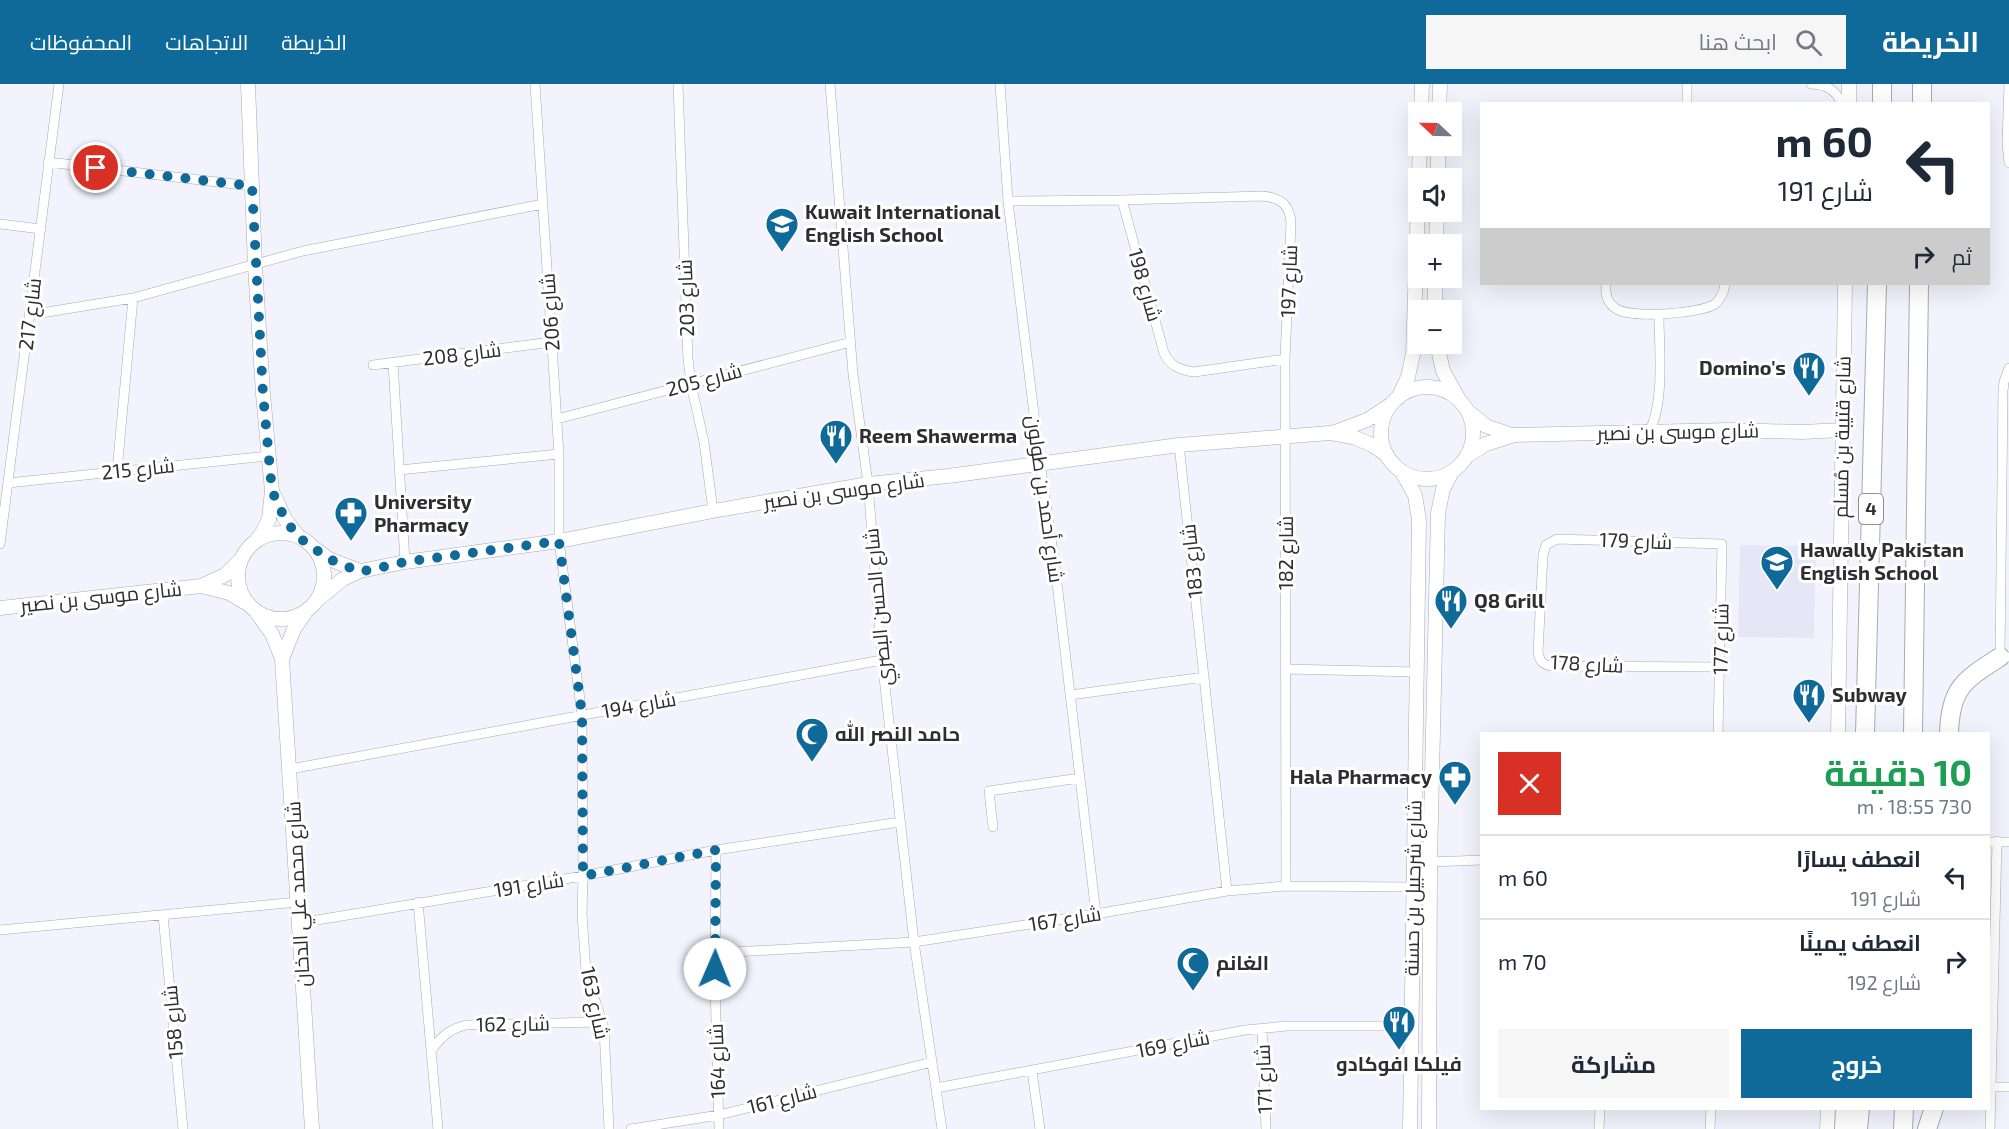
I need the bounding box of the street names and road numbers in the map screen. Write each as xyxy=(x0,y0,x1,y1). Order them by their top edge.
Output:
street label: شارع 197 xyxy=(1275,244,1304,318)
street label: شارع 198 xyxy=(1121,245,1168,325)
street label: شارع 203 xyxy=(672,259,701,337)
street label: شارع 206 xyxy=(534,272,567,352)
street label: شارع 217 xyxy=(13,276,48,352)
street label: شارع 208 xyxy=(421,336,503,373)
street label: شارع قتيبة بن مُسلم xyxy=(1828,356,1857,518)
street label: شارع 205 xyxy=(663,357,745,404)
street label: شارع أحمد بن طولون xyxy=(1019,414,1070,585)
street label: شارع موسى بن نصير xyxy=(1596,418,1759,447)
street label: شارع 215 xyxy=(100,452,176,487)
street label: شارع موسى بن نصير xyxy=(761,467,926,516)
road number: 4 xyxy=(1859,494,1883,524)
street label: شارع 182 xyxy=(1273,516,1300,590)
street label: شارع 183 xyxy=(1175,523,1210,599)
street label: شارع الحسن البصري xyxy=(858,527,901,687)
street label: شارع 179 xyxy=(1599,527,1673,556)
street label: شارع موسى بن نصير xyxy=(18,576,183,620)
street label: شارع 177 xyxy=(1707,603,1736,675)
street label: شارع 178 xyxy=(1550,649,1624,680)
street label: شارع 194 xyxy=(600,686,678,725)
street label: شارع محمد علي الدخان xyxy=(280,800,319,988)
street label: شارع شرحبيل بن حسنة xyxy=(1398,800,1429,976)
street label: شارع 191 xyxy=(492,867,566,904)
street label: شارع 167 xyxy=(1027,900,1103,939)
street label: شارع 163 xyxy=(574,964,615,1042)
street label: شارع 158 xyxy=(157,984,190,1060)
street label: شارع 162 xyxy=(476,1010,550,1039)
street label: شارع 164 xyxy=(703,1023,732,1099)
street label: شارع 169 xyxy=(1134,1024,1212,1065)
street label: شارع 171 xyxy=(1250,1044,1279,1114)
street label: شارع 161 xyxy=(745,1078,820,1121)

